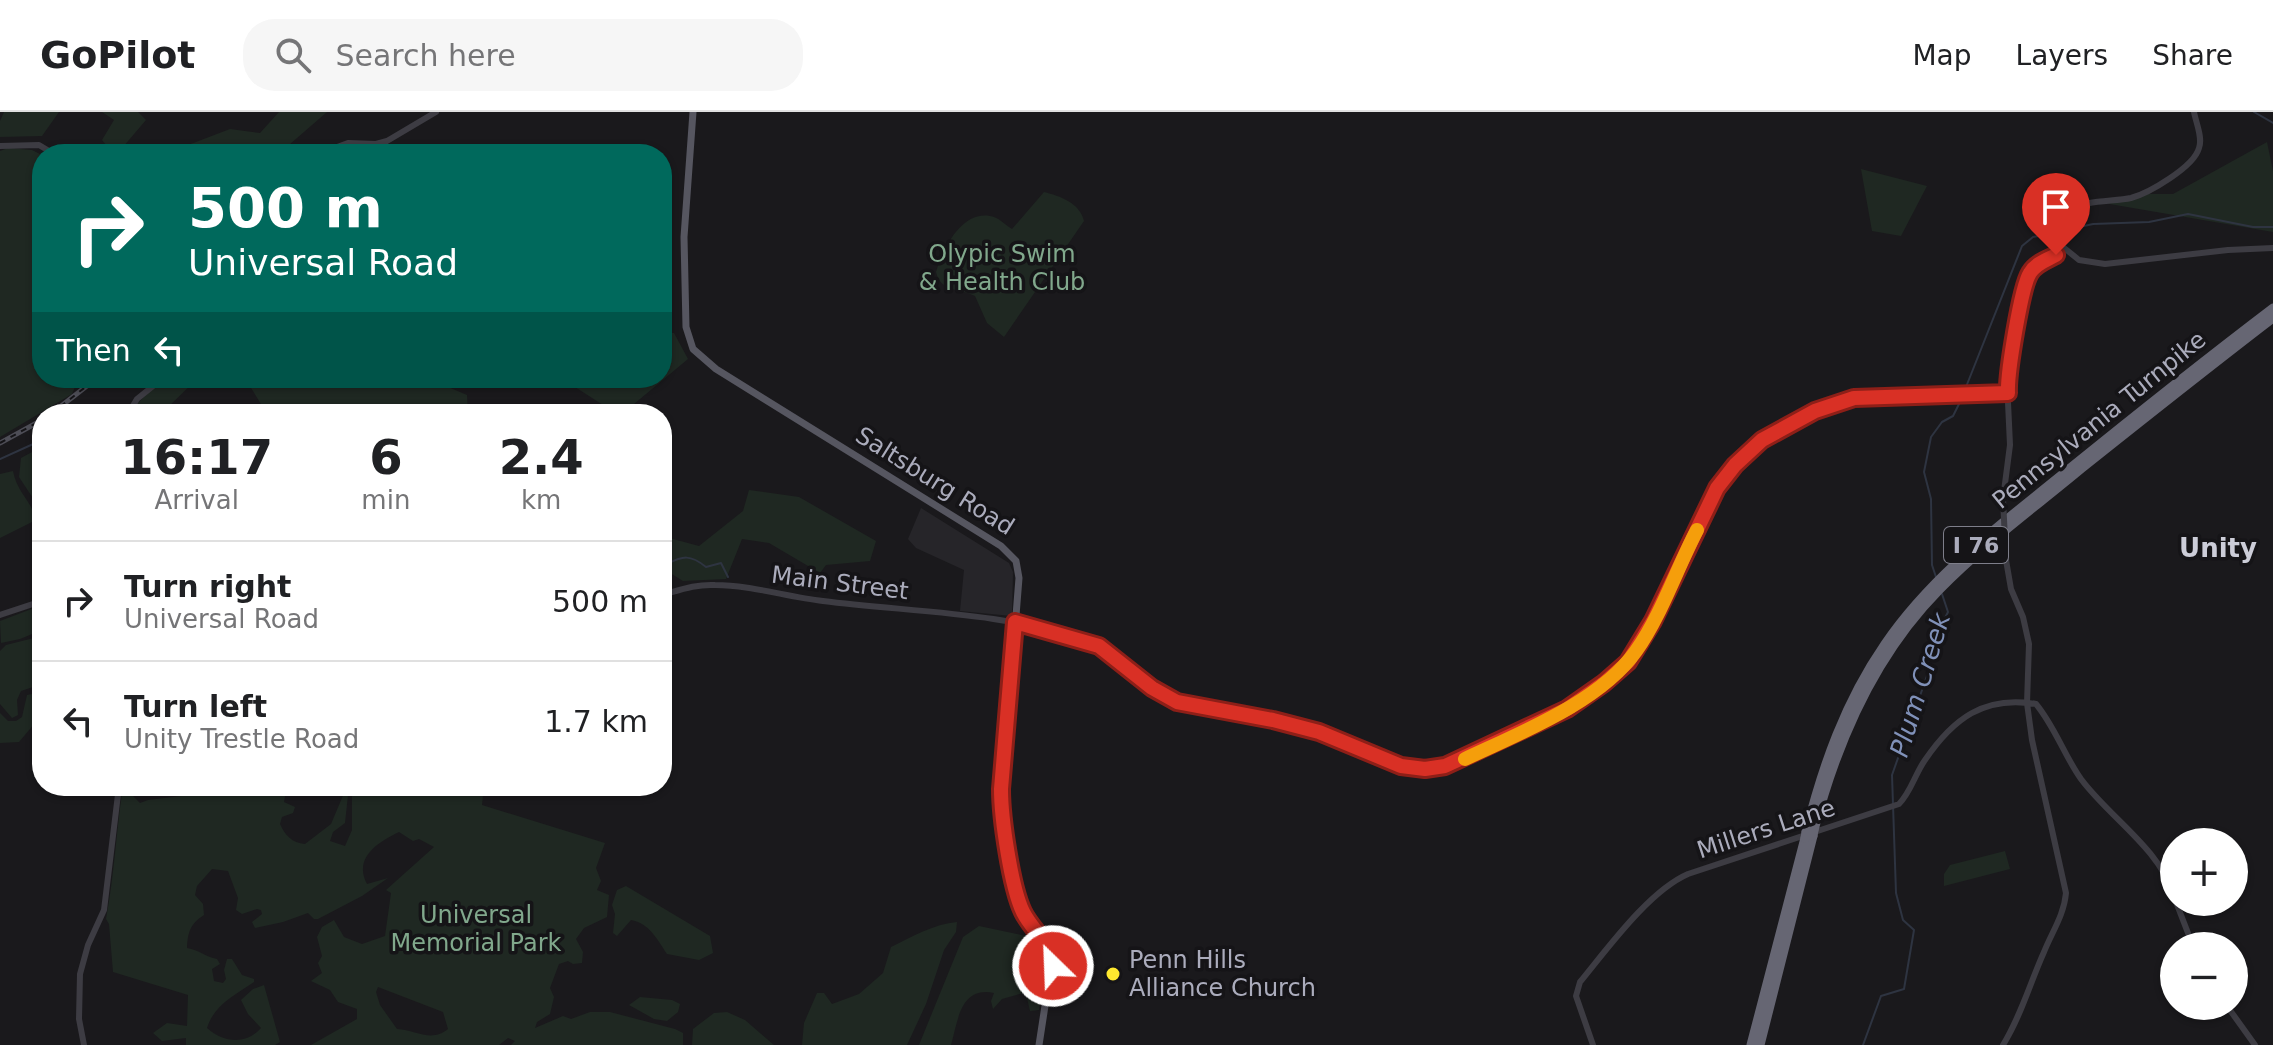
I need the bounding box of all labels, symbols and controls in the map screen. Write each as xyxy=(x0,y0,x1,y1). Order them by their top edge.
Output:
search box xyxy=(243,19,803,91)
text: GoPilot xyxy=(40,33,195,77)
icon: search xyxy=(271,33,315,77)
text: Search here xyxy=(335,38,516,73)
text: Map xyxy=(1912,39,1972,72)
text: Layers xyxy=(2016,39,2108,72)
text: Share xyxy=(2152,39,2233,72)
pin xyxy=(2022,173,2090,255)
text: 500 m xyxy=(188,175,383,240)
icon: right xyxy=(56,176,160,280)
icon: arrive xyxy=(2034,185,2078,229)
park label: Olypic Swim & Health Club xyxy=(919,240,1085,296)
text: Universal Road xyxy=(188,242,458,283)
street label: Pennsylvania Turnpike xyxy=(1987,325,2211,515)
icon: left xyxy=(147,328,191,372)
text: Then xyxy=(56,333,131,368)
street label: Saltsburg Road xyxy=(851,421,1019,541)
text: 16:17 xyxy=(120,429,273,485)
text: 6 xyxy=(369,429,403,485)
text: 2.4 xyxy=(499,429,584,485)
text: Arrival xyxy=(154,485,239,515)
text: min xyxy=(361,485,410,515)
text: km xyxy=(521,485,561,515)
road number: I 76 xyxy=(1944,527,2008,563)
district label: Unity xyxy=(2179,533,2257,563)
street label: Main Street xyxy=(770,561,910,605)
text: Turn right xyxy=(124,569,291,604)
icon: right xyxy=(56,579,100,623)
text: 500 m xyxy=(552,584,648,619)
text: Universal Road xyxy=(124,604,319,634)
water label: Plum Creek xyxy=(1884,609,1956,761)
text: Turn left xyxy=(124,689,267,724)
icon: left xyxy=(56,699,100,743)
text: 1.7 km xyxy=(544,704,648,739)
text: Unity Trestle Road xyxy=(124,724,359,754)
street label: Millers Lane xyxy=(1693,794,1839,864)
map controls xyxy=(2160,828,2248,1020)
button: + xyxy=(2160,828,2248,916)
park label: Universal Memorial Park xyxy=(391,901,562,957)
position arrow xyxy=(1011,924,1095,1008)
button: − xyxy=(2160,932,2248,1020)
place label: Penn Hills Alliance Church xyxy=(1129,946,1316,1002)
marker: Penn Hills Alliance Church xyxy=(1104,965,1122,983)

